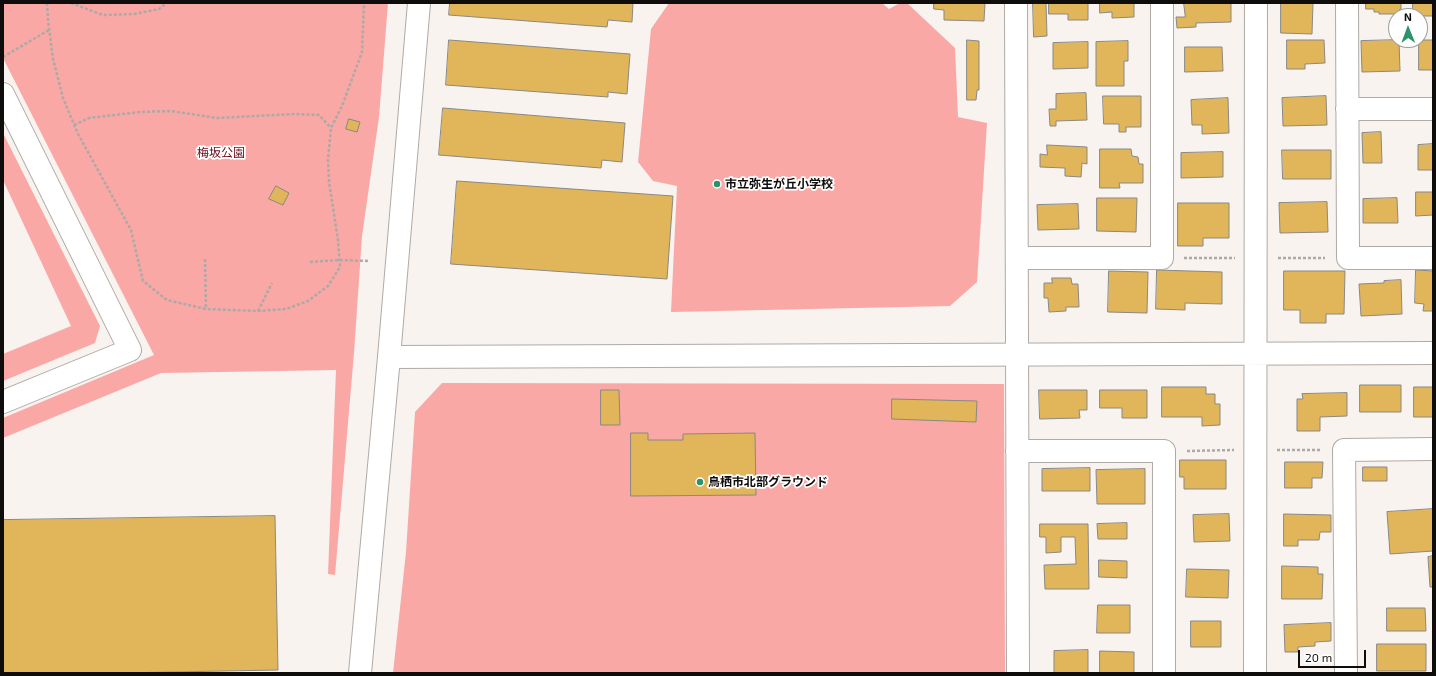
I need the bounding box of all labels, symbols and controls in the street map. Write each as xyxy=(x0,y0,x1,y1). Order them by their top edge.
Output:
north arrow xyxy=(1388,8,1428,48)
text: N xyxy=(1404,10,1412,23)
park label: 梅坂公園 xyxy=(197,146,245,160)
place label: 市立弥生が丘小学校 xyxy=(725,177,833,191)
marker: 市立弥生が丘小学校 xyxy=(712,179,722,189)
place label: 鳥栖市北部グラウンド xyxy=(708,475,828,489)
marker: 鳥栖市北部グラウンド xyxy=(695,477,705,487)
scale bar xyxy=(1300,642,1368,668)
text: 20 m xyxy=(1305,650,1332,664)

